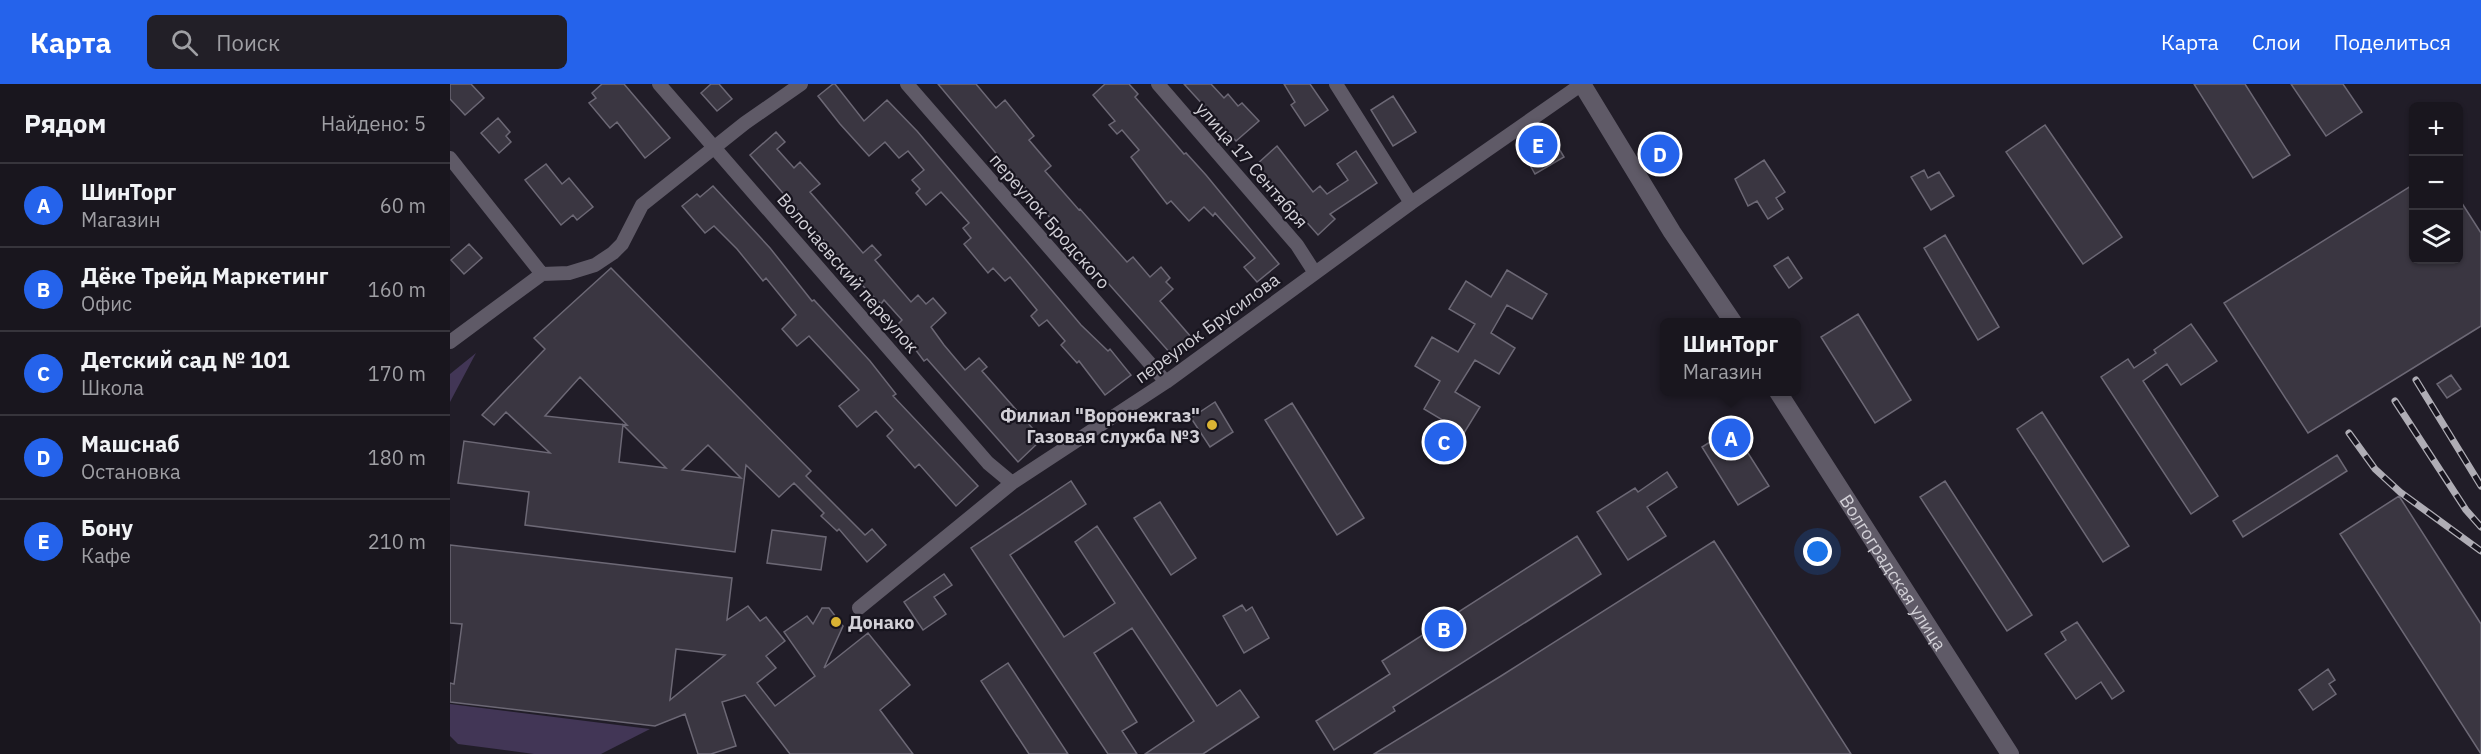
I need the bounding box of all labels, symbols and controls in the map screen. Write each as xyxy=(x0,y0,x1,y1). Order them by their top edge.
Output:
search box xyxy=(147,15,567,69)
text: Карта xyxy=(30,24,111,61)
icon: search xyxy=(168,26,201,59)
text: Поиск xyxy=(216,28,280,57)
text: Карта xyxy=(2161,28,2219,56)
text: Слои xyxy=(2252,28,2301,56)
text: Поделиться xyxy=(2334,28,2451,56)
street label: улица 17 Сентября xyxy=(1191,97,1313,233)
map controls xyxy=(2409,102,2463,264)
button: + xyxy=(2409,102,2463,156)
text: Рядом xyxy=(24,106,106,140)
text: Найдено: 5 xyxy=(321,110,426,137)
pin: E xyxy=(1518,122,1558,168)
pin: D xyxy=(1640,132,1680,176)
street label: переулок Бродского xyxy=(985,148,1115,294)
button: − xyxy=(2409,156,2463,210)
text: ШинТорг xyxy=(81,177,176,206)
street label: Волочаевский переулок xyxy=(772,188,924,358)
text: A xyxy=(37,192,50,219)
text: 60 m xyxy=(380,192,426,219)
text: Магазин xyxy=(81,206,161,233)
button: layers xyxy=(2409,210,2463,264)
text: Дёке Трейд Маркетинг xyxy=(81,261,329,290)
street label: переулок Брусилова xyxy=(1130,267,1284,388)
text: B xyxy=(37,276,50,303)
text: 160 m xyxy=(368,276,426,303)
text: Офис xyxy=(81,290,132,317)
popup xyxy=(1660,318,1801,396)
text: ШинТорг xyxy=(1683,329,1778,358)
text: Детский сад № 101 xyxy=(81,345,290,374)
text: Магазин xyxy=(1683,358,1762,385)
text: C xyxy=(37,360,50,387)
text: 170 m xyxy=(368,360,426,387)
text: Школа xyxy=(81,374,144,401)
place label: Филиал "Воронежгаз" Газовая служба №3 xyxy=(1000,404,1200,448)
pin: A xyxy=(1712,416,1750,460)
marker: Филиал "Воронежгаз" Газовая служба №3 xyxy=(1205,418,1219,432)
pin: C xyxy=(1424,420,1464,464)
text: Машснаб xyxy=(81,429,180,458)
text: D xyxy=(37,444,50,471)
text: 180 m xyxy=(368,444,426,471)
text: Остановка xyxy=(81,458,181,485)
street label: Волгоградская улица xyxy=(1835,490,1952,655)
text: Бону xyxy=(81,513,133,542)
text: E xyxy=(37,528,50,555)
text: 210 m xyxy=(368,528,426,555)
your location xyxy=(1803,537,1832,566)
text: Кафе xyxy=(81,542,131,569)
pin: B xyxy=(1424,606,1464,652)
place label: Донако xyxy=(848,611,914,634)
marker: Донако xyxy=(829,615,843,629)

